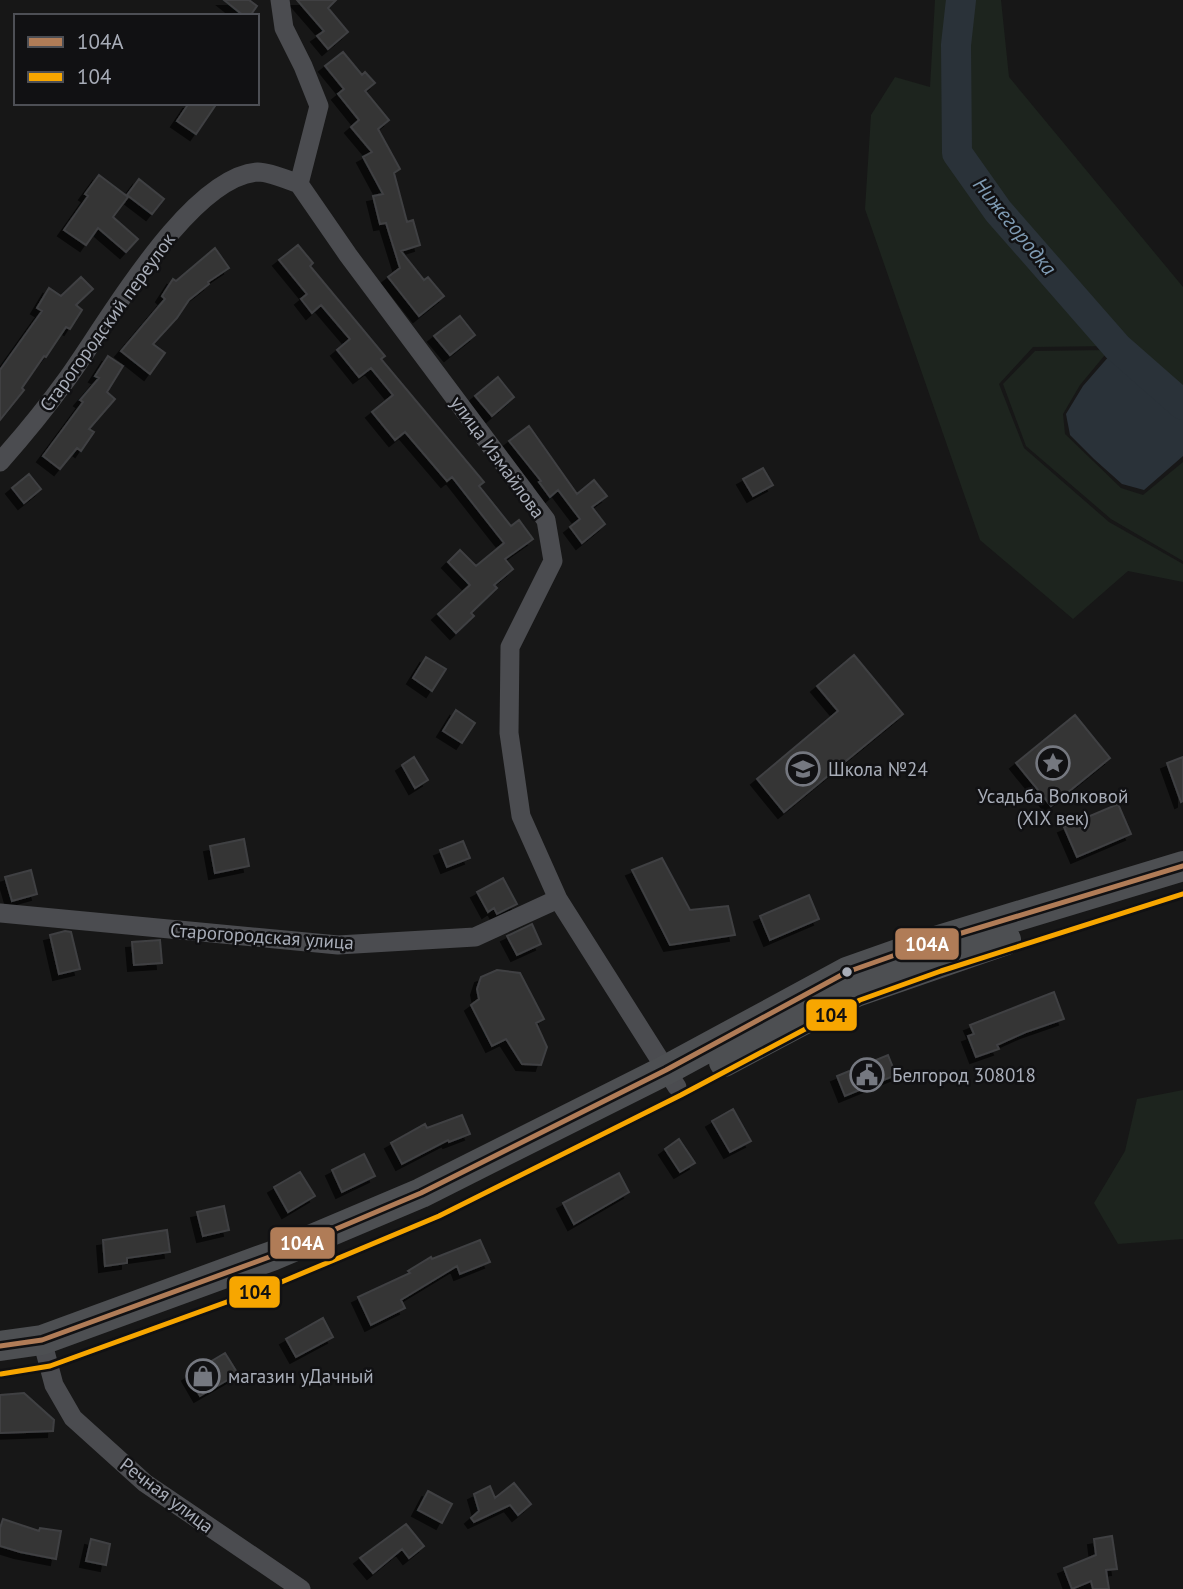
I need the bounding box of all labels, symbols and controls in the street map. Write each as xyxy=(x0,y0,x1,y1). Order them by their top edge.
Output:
legend xyxy=(14,14,259,105)
text: 104А xyxy=(77,28,124,55)
text: 104 xyxy=(77,63,111,90)
water label: Нижегородка xyxy=(967,172,1063,281)
street label: Старогородский переулок xyxy=(34,228,180,416)
street label: улица Измайлова xyxy=(446,391,550,523)
place icon: Усадьба Волковой (XIX век) xyxy=(1034,744,1072,782)
school or university icon: Школа №24 xyxy=(784,750,822,788)
place label: Школа №24 xyxy=(828,757,928,781)
place label: Усадьба Волковой (XIX век) xyxy=(978,784,1128,830)
street label: Старогородская улица xyxy=(169,918,355,954)
line badge: 104А xyxy=(894,927,960,961)
text: 104А xyxy=(905,932,949,956)
unlabelled marker xyxy=(840,965,854,979)
line badge: 104 xyxy=(805,998,858,1032)
text: 104 xyxy=(815,1003,847,1027)
public building icon: Белгород 308018 xyxy=(848,1056,886,1094)
place label: Белгород 308018 xyxy=(892,1063,1036,1087)
line badge: 104А xyxy=(269,1226,336,1260)
text: 104А xyxy=(280,1231,324,1255)
line badge: 104 xyxy=(228,1275,281,1309)
text: 104 xyxy=(239,1280,271,1304)
shop icon: магазин уДачный xyxy=(184,1357,222,1395)
place label: магазин уДачный xyxy=(228,1364,374,1388)
street label: Речная улица xyxy=(115,1452,219,1538)

